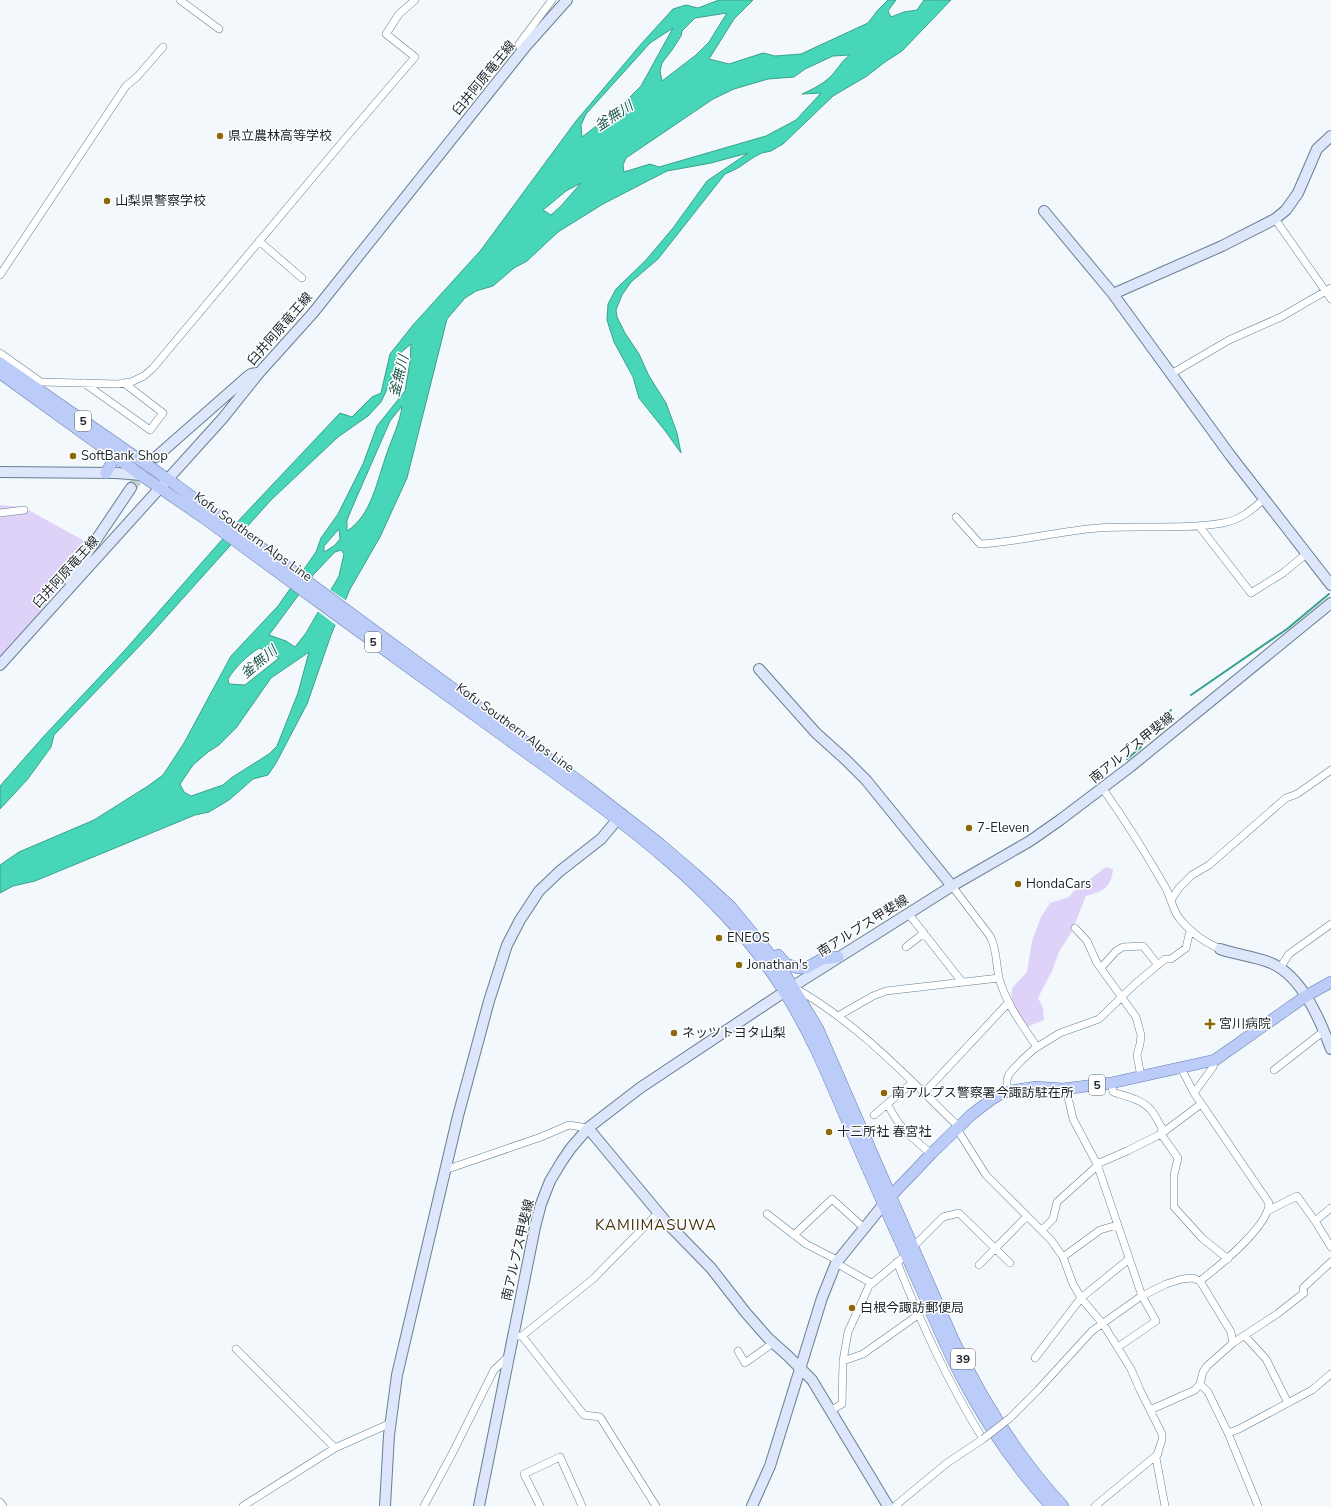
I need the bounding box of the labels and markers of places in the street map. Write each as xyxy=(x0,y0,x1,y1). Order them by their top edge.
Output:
place label: 県立農林高等学校 xyxy=(228,127,332,145)
marker: 県立農林高等学校 xyxy=(215,131,225,141)
place label: 山梨県警察学校 xyxy=(115,192,206,210)
marker: 山梨県警察学校 xyxy=(102,196,112,206)
place label: SoftBank Shop xyxy=(81,447,168,465)
marker: SoftBank Shop xyxy=(68,451,78,461)
place label: 7-Eleven xyxy=(977,819,1029,837)
marker: 7-Eleven xyxy=(964,823,974,833)
place label: HondaCars xyxy=(1026,875,1091,893)
marker: HondaCars xyxy=(1013,879,1023,889)
place label: ENEOS xyxy=(727,929,770,947)
marker: ENEOS xyxy=(714,933,724,943)
place label: Jonathan's xyxy=(746,956,808,974)
marker: Jonathan's xyxy=(734,960,744,970)
place label: 宮川病院 xyxy=(1219,1015,1271,1033)
marker: 宮川病院 xyxy=(1204,1018,1216,1030)
place label: ネッツトヨタ山梨 xyxy=(682,1024,786,1042)
marker: ネッツトヨタ山梨 xyxy=(669,1028,679,1038)
place label: 南アルプス警察署今諏訪駐在所 xyxy=(892,1084,1074,1102)
marker: 南アルプス警察署今諏訪駐在所 xyxy=(879,1088,889,1098)
place label: 十三所社 春宮社 xyxy=(837,1123,931,1141)
marker: 十三所社 春宮社 xyxy=(824,1127,834,1137)
place label: 白根今諏訪郵便局 xyxy=(860,1299,964,1317)
marker: 白根今諏訪郵便局 xyxy=(847,1303,857,1313)

